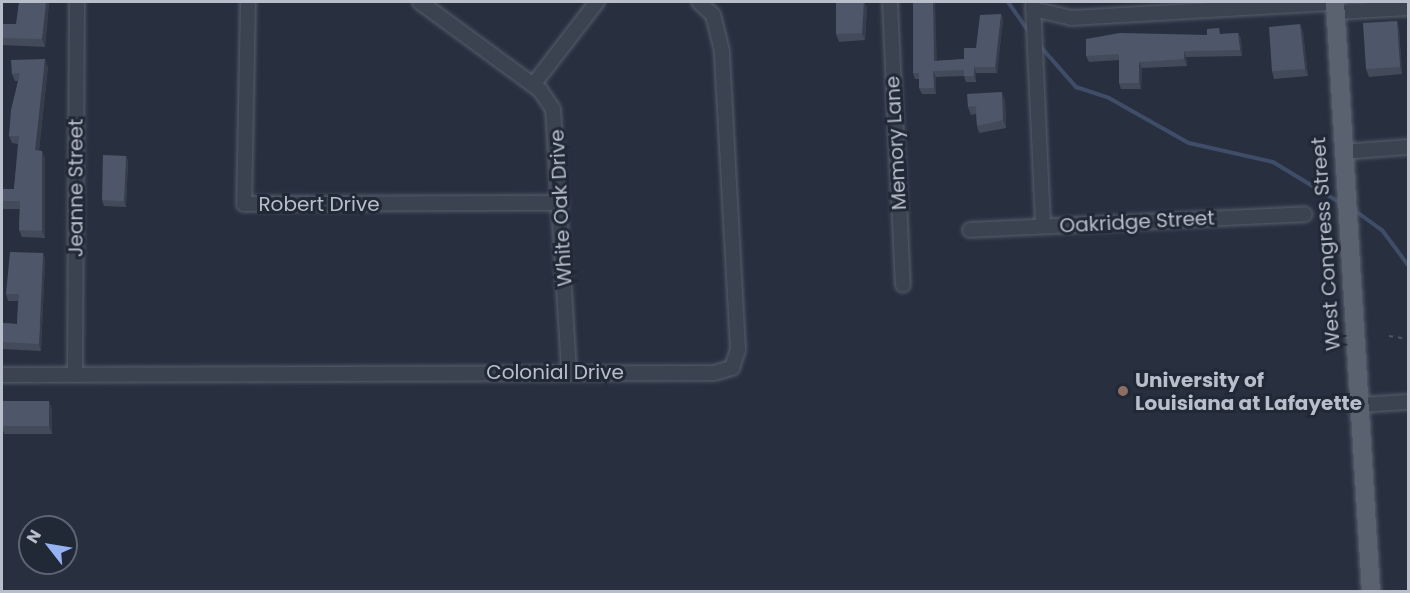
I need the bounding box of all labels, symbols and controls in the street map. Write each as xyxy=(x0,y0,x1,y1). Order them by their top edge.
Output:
street label: Memory Lane xyxy=(880,75,912,211)
street label: Jeanne Street xyxy=(64,119,88,257)
street label: White Oak Drive xyxy=(545,129,577,287)
street label: West Congress Street xyxy=(1307,136,1345,352)
street label: Robert Drive xyxy=(258,192,380,216)
street label: Oakridge Street xyxy=(1059,206,1215,238)
street label: Colonial Drive xyxy=(486,360,624,384)
place label: University of Louisiana at Lafayette xyxy=(1135,368,1362,415)
marker: University of Louisiana at Lafayette xyxy=(1116,384,1130,398)
north arrow xyxy=(18,515,78,575)
text: N xyxy=(21,525,47,548)

